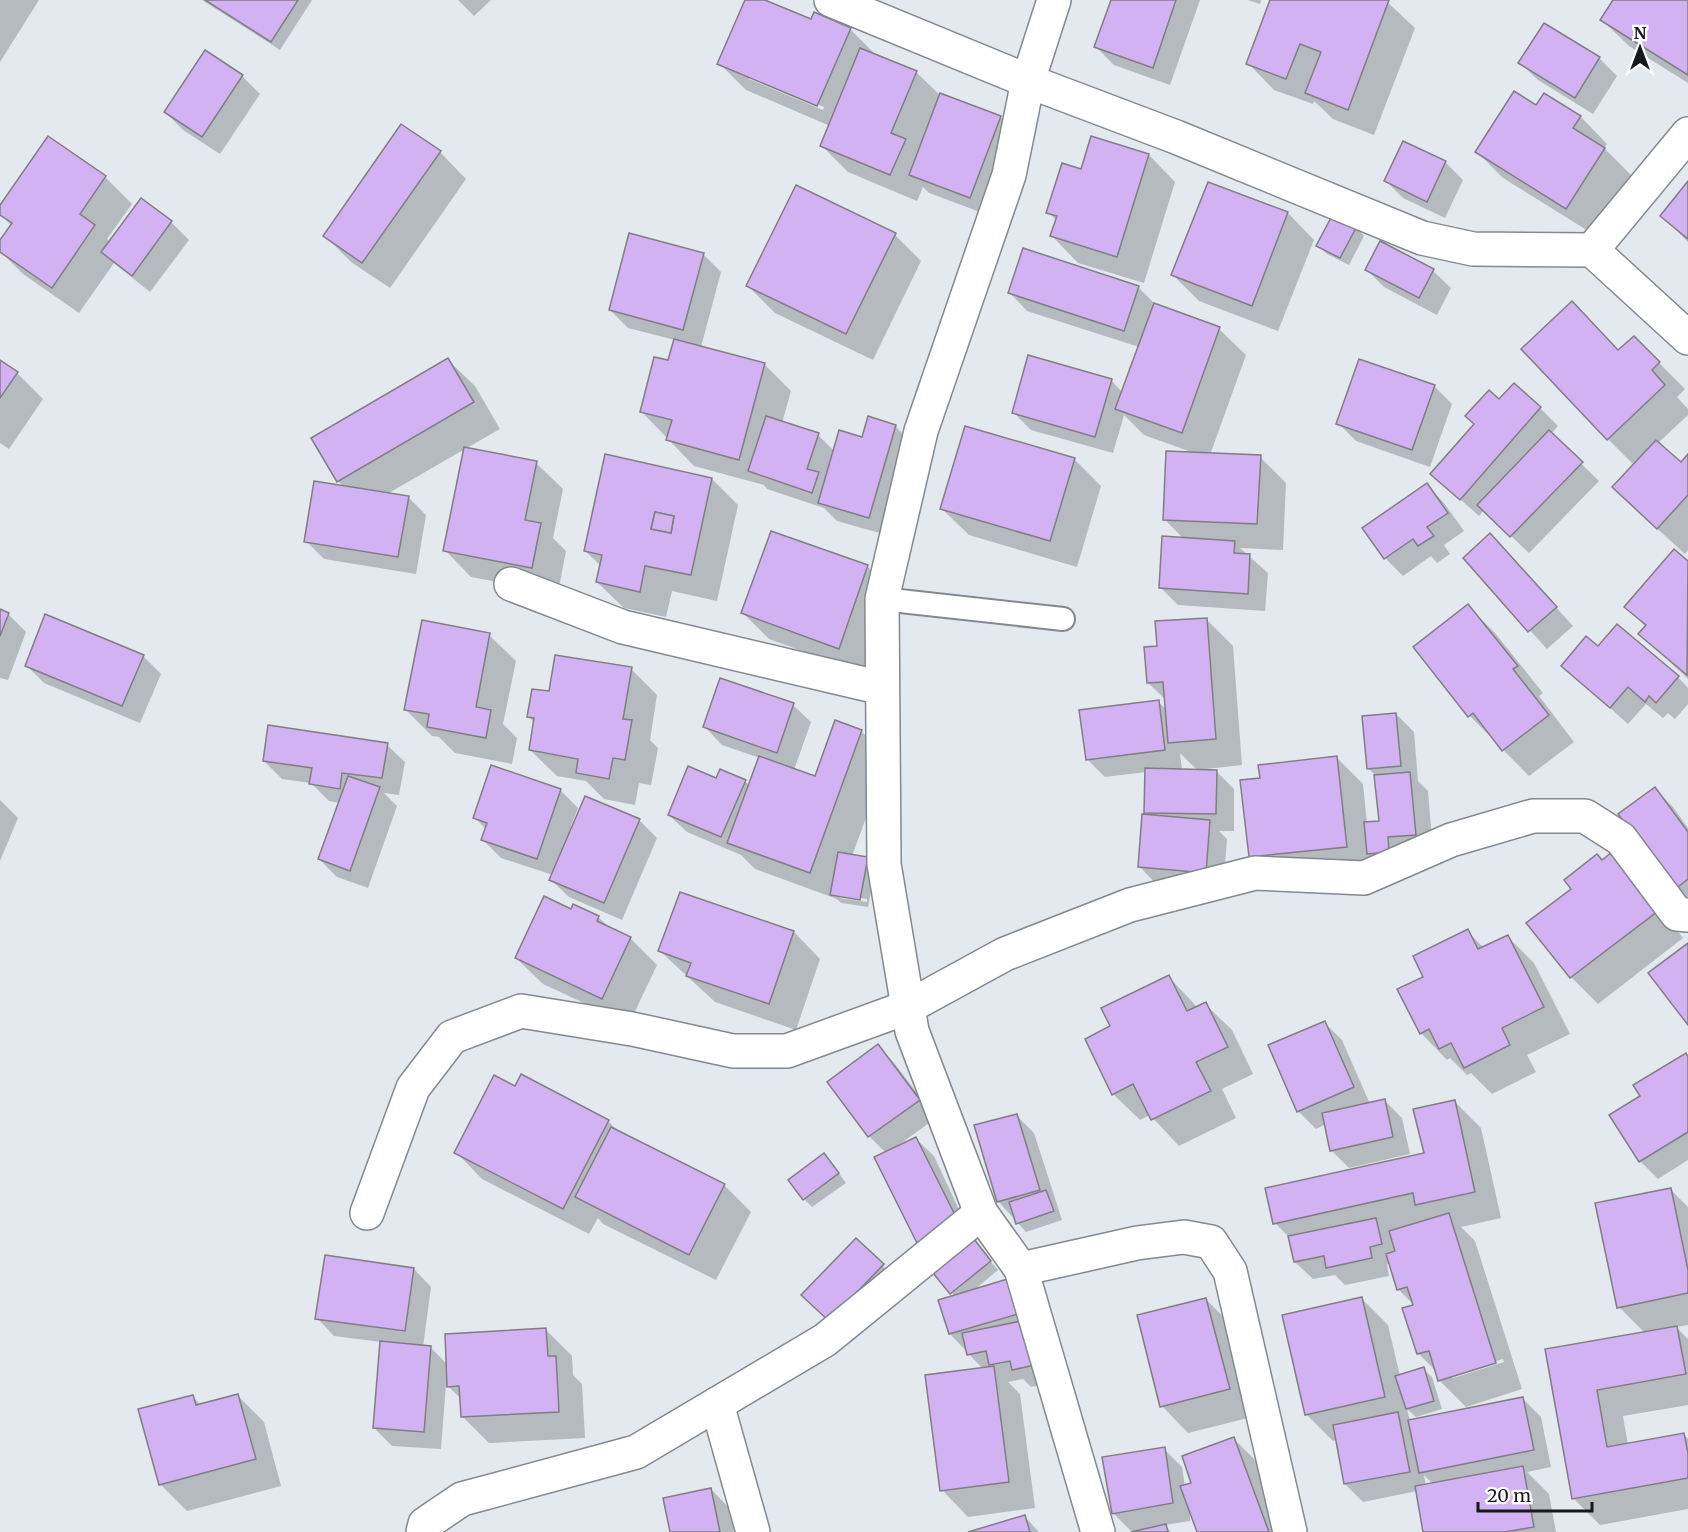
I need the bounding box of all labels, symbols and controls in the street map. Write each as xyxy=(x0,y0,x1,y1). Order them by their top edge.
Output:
north arrow xyxy=(1610,18,1670,78)
text: N xyxy=(1634,23,1647,43)
scale bar xyxy=(1478,1475,1592,1513)
text: 20 m xyxy=(1487,1484,1531,1507)

